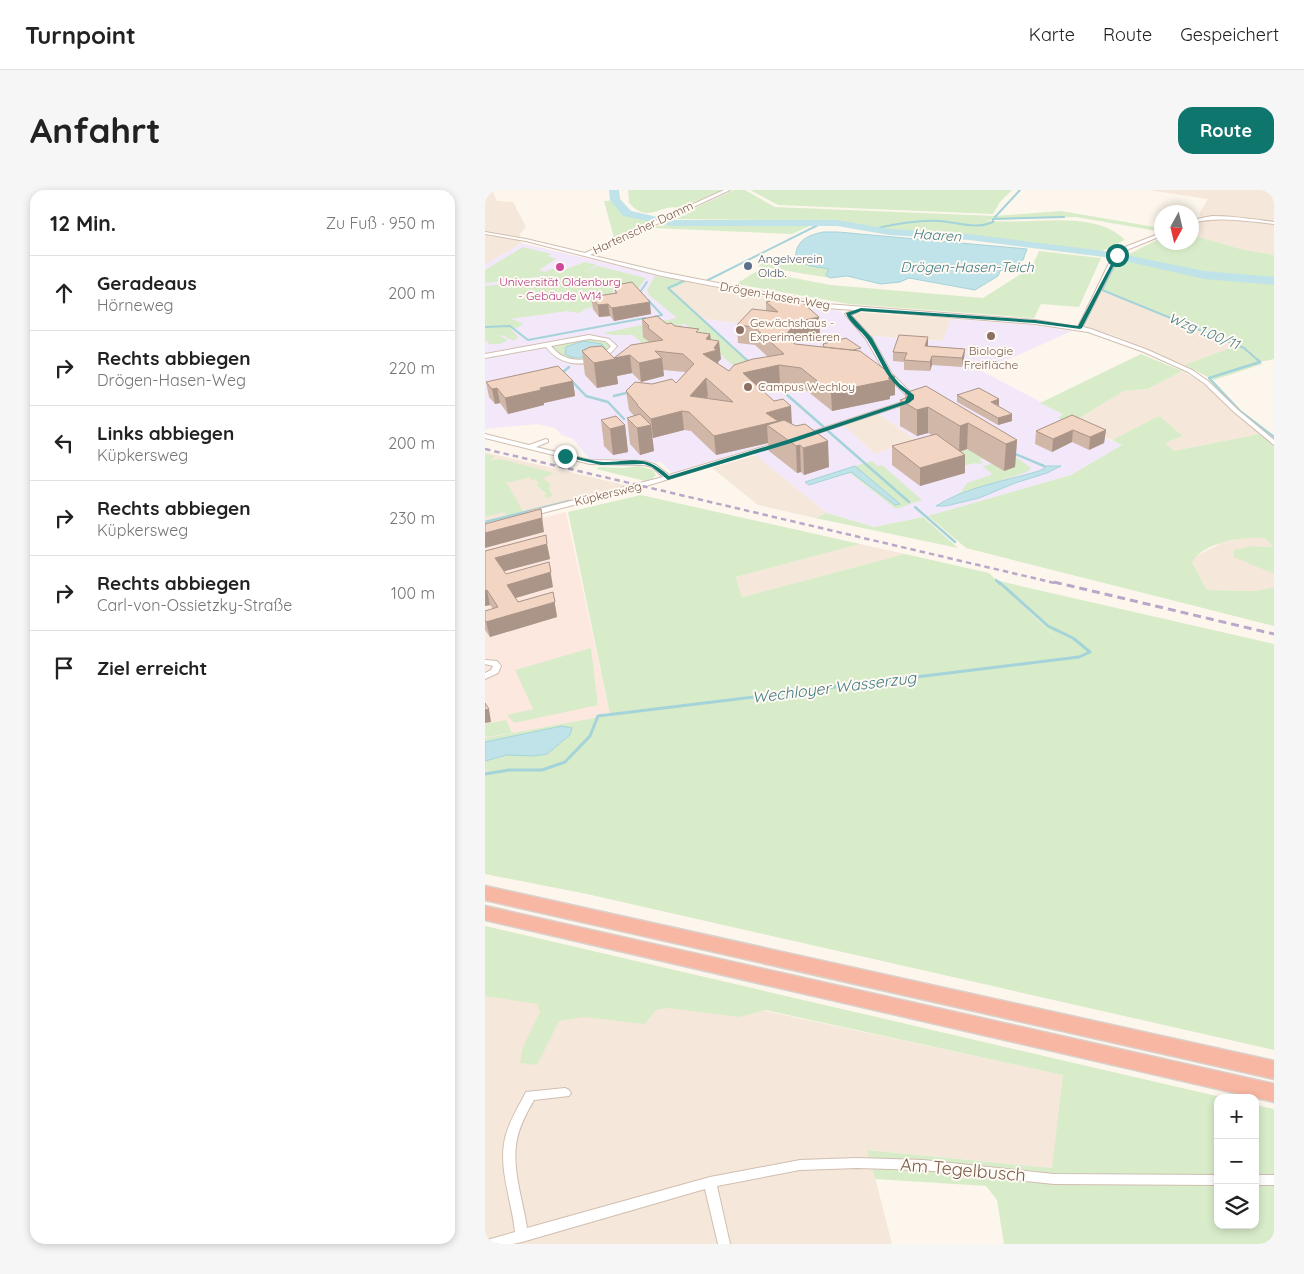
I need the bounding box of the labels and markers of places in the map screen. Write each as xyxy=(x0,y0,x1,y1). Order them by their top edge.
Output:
place label: Angelverein Oldb. xyxy=(758,251,823,280)
marker: Angelverein Oldb. xyxy=(742,260,754,272)
marker: Universität Oldenburg - Gebäude W14 xyxy=(554,261,566,273)
place label: Universität Oldenburg - Gebäude W14 xyxy=(499,274,621,303)
place label: Gewächshaus - Experimentieren xyxy=(750,315,840,344)
marker: Gewächshaus - Experimentieren xyxy=(734,324,746,336)
marker: Biologie Freifläche xyxy=(985,330,997,342)
place label: Biologie Freifläche xyxy=(964,343,1018,372)
place label: Campus Wechloy xyxy=(758,379,855,394)
marker: Campus Wechloy xyxy=(742,381,754,393)

